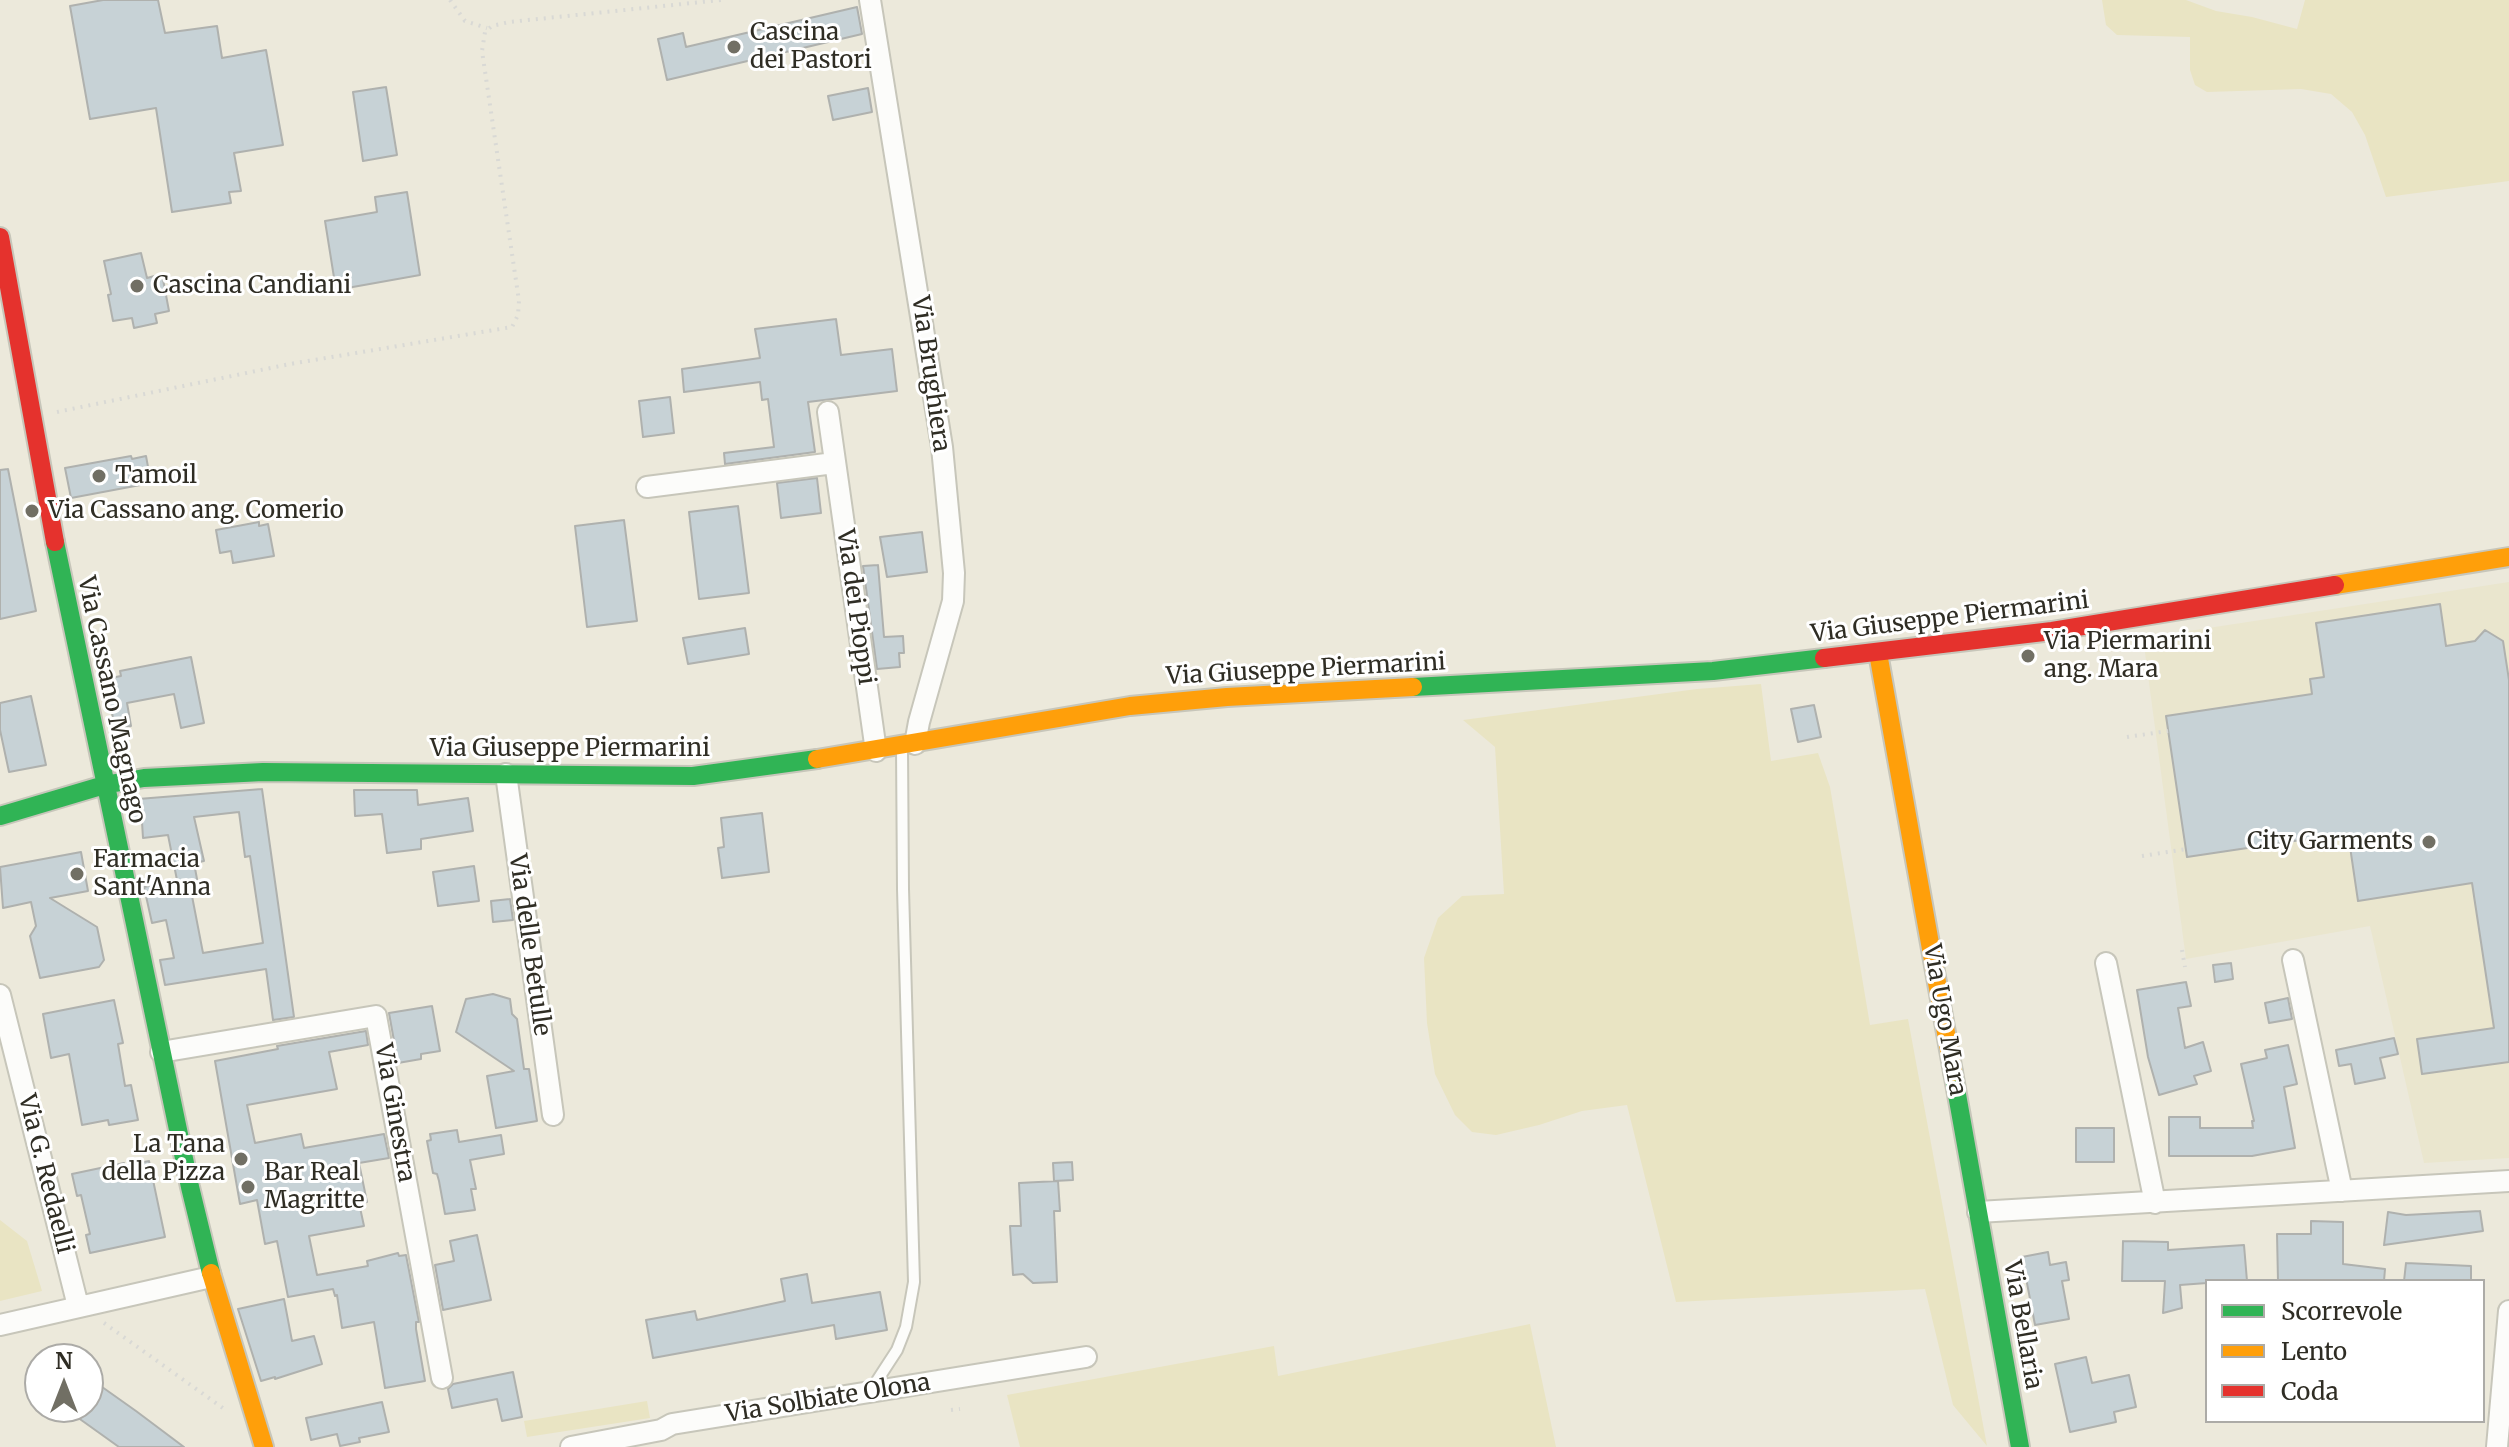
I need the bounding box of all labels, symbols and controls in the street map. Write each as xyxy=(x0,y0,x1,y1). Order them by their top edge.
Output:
place label: Cascina dei Pastori xyxy=(750,19,872,75)
marker: Cascina dei Pastori xyxy=(725,38,743,56)
place label: Cascina Candiani xyxy=(153,272,351,300)
marker: Cascina Candiani xyxy=(128,277,146,295)
street label: Via Brughiera xyxy=(905,294,955,454)
place label: Tamoil xyxy=(115,462,197,490)
marker: Tamoil xyxy=(90,467,108,485)
place label: Via Cassano ang. Comerio xyxy=(48,497,344,525)
marker: Via Cassano ang. Comerio xyxy=(23,502,41,520)
street label: Via dei Pioppi xyxy=(830,527,880,687)
street label: Via Cassano Magnago xyxy=(71,574,151,826)
street label: Via Giuseppe Piermarini xyxy=(1809,587,2091,649)
place label: Via Piermarini ang. Mara xyxy=(2044,628,2211,684)
marker: Via Piermarini ang. Mara xyxy=(2019,647,2037,665)
street label: Via Giuseppe Piermarini xyxy=(1165,648,1447,692)
street label: Via Giuseppe Piermarini xyxy=(430,735,710,763)
place label: City Garments xyxy=(2247,828,2413,856)
marker: City Garments xyxy=(2420,833,2438,851)
place label: Farmacia Sant'Anna xyxy=(93,846,211,902)
street label: Via delle Betulle xyxy=(502,852,556,1038)
marker: Farmacia Sant'Anna xyxy=(68,865,86,883)
street label: Via Ugo Mara xyxy=(1917,942,1971,1098)
street label: Via Ginestra xyxy=(368,1041,420,1185)
street label: Via G. Redaelli xyxy=(11,1091,79,1257)
place label: La Tana della Pizza xyxy=(102,1131,225,1187)
marker: La Tana della Pizza xyxy=(232,1150,250,1168)
place label: Bar Real Magritte xyxy=(264,1159,365,1215)
marker: Bar Real Magritte xyxy=(239,1178,257,1196)
street label: Via Bellaria xyxy=(1996,1258,2048,1392)
legend xyxy=(2205,1279,2485,1423)
text: Scorrevole xyxy=(2281,1296,2402,1327)
text: Lento xyxy=(2281,1336,2347,1367)
north arrow xyxy=(24,1343,104,1423)
text: N xyxy=(55,1347,73,1375)
street label: Via Solbiate Olona xyxy=(724,1369,932,1429)
text: Coda xyxy=(2281,1376,2339,1407)

